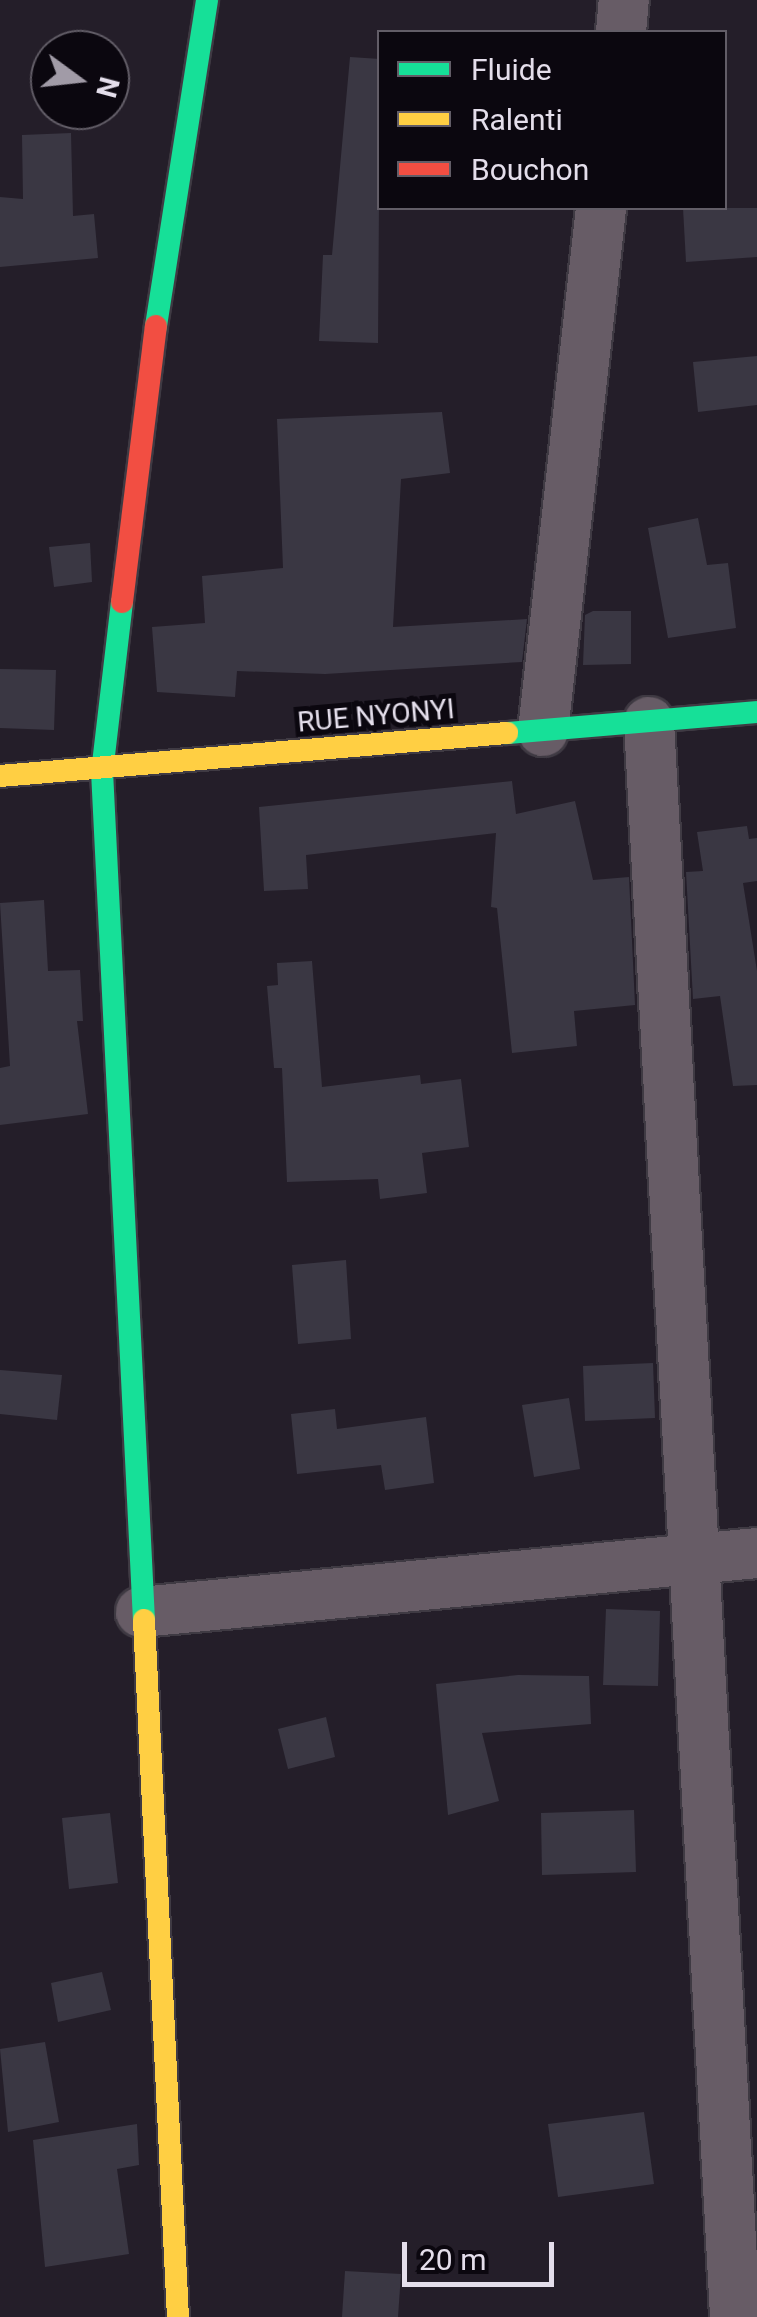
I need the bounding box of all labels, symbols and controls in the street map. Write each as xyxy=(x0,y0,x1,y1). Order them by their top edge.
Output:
north arrow xyxy=(30,30,130,130)
legend xyxy=(377,30,727,210)
text: Fluide xyxy=(471,52,552,87)
text: N xyxy=(89,74,126,101)
text: Ralenti xyxy=(471,102,563,137)
text: Bouchon xyxy=(471,152,589,187)
street label: RUE NYONYI xyxy=(296,692,456,740)
scale bar xyxy=(407,2222,560,2284)
text: 20 m xyxy=(419,2242,486,2277)

